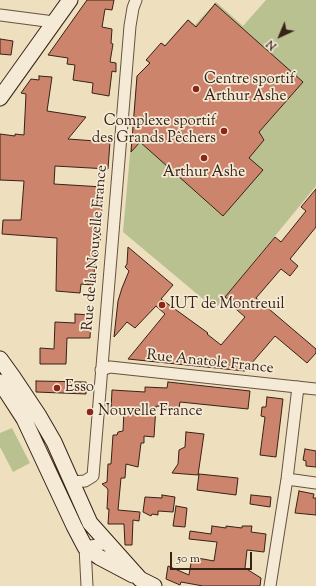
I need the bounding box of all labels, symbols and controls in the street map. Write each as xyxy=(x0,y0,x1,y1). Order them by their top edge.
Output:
north arrow xyxy=(260,16,300,56)
text: N xyxy=(263,36,280,53)
place label: Centre sportif Arthur Ashe xyxy=(204,71,295,106)
marker: Centre sportif Arthur Ashe xyxy=(191,84,201,94)
place label: Complexe sportif des Grands Pêchers xyxy=(92,113,216,148)
marker: Complexe sportif des Grands Pêchers xyxy=(219,126,229,136)
marker: Arthur Ashe xyxy=(199,153,209,163)
street label: Rue de la Nouvelle France xyxy=(80,164,112,332)
place label: Arthur Ashe xyxy=(163,164,245,182)
place label: IUT de Montreuil xyxy=(170,296,285,314)
marker: IUT de Montreuil xyxy=(157,300,167,310)
street label: Rue Anatole France xyxy=(146,347,274,379)
place label: Esso xyxy=(65,379,94,397)
marker: Esso xyxy=(52,383,62,393)
place label: Nouvelle France xyxy=(98,403,202,421)
marker: Nouvelle France xyxy=(85,407,95,417)
scale bar xyxy=(172,544,254,570)
text: 50 m xyxy=(177,550,200,568)

